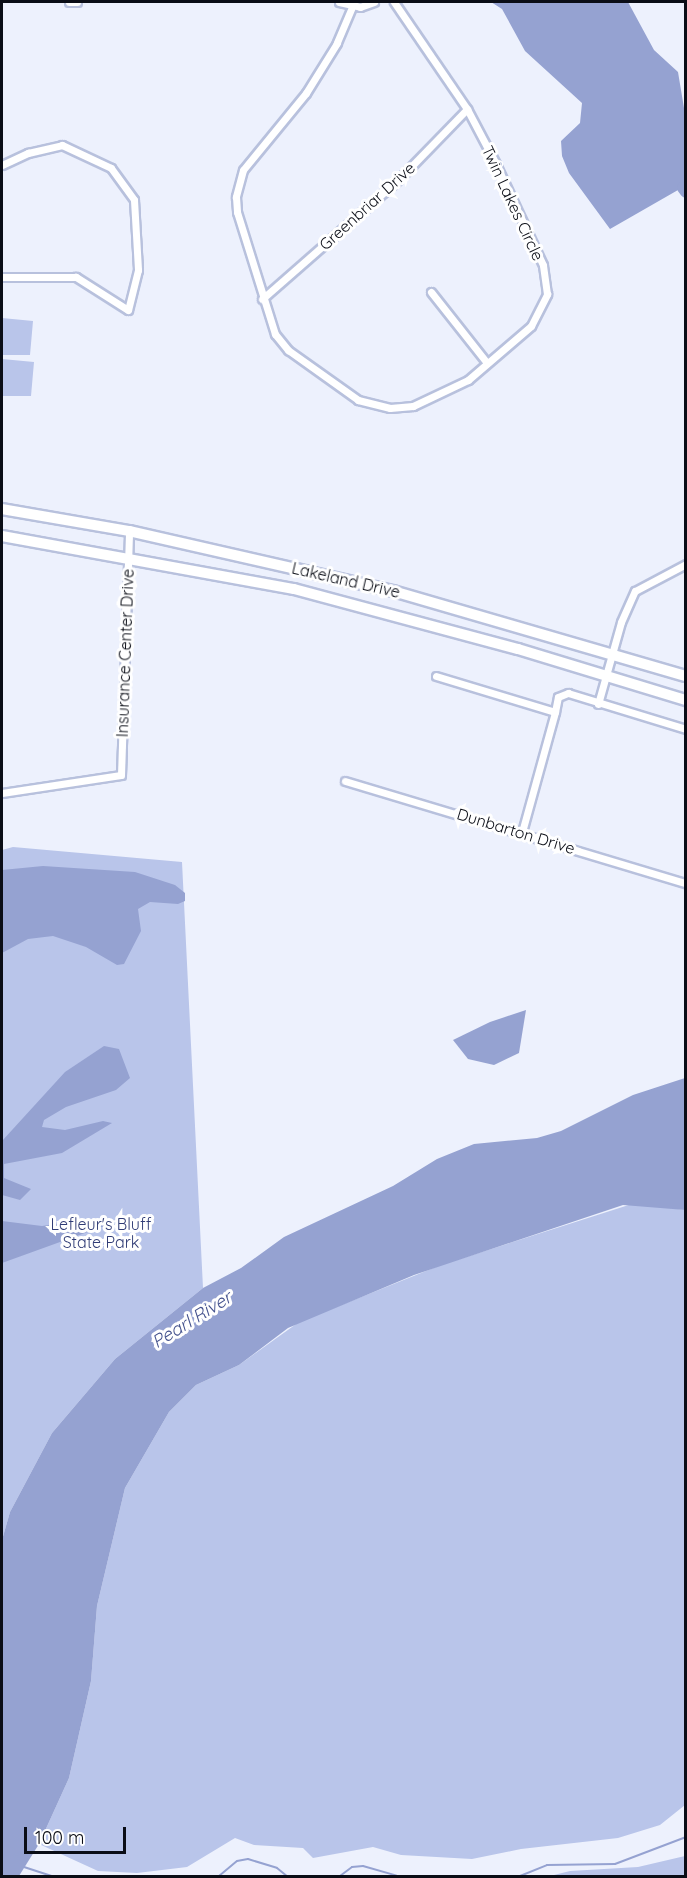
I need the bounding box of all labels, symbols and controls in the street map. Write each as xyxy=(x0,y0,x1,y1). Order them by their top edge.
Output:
street label: Twin Lakes Circle xyxy=(478,142,548,264)
street label: Greenbriar Drive xyxy=(315,158,419,254)
street label: Lakeland Drive xyxy=(290,558,402,602)
street label: Insurance Center Drive xyxy=(112,568,138,738)
street label: Dunbarton Drive xyxy=(455,804,577,858)
park label: Lefleur's Bluff State Park xyxy=(51,1214,151,1252)
water label: Pearl River xyxy=(148,1287,236,1353)
scale bar xyxy=(27,1815,129,1853)
text: 100 m xyxy=(35,1826,84,1849)

